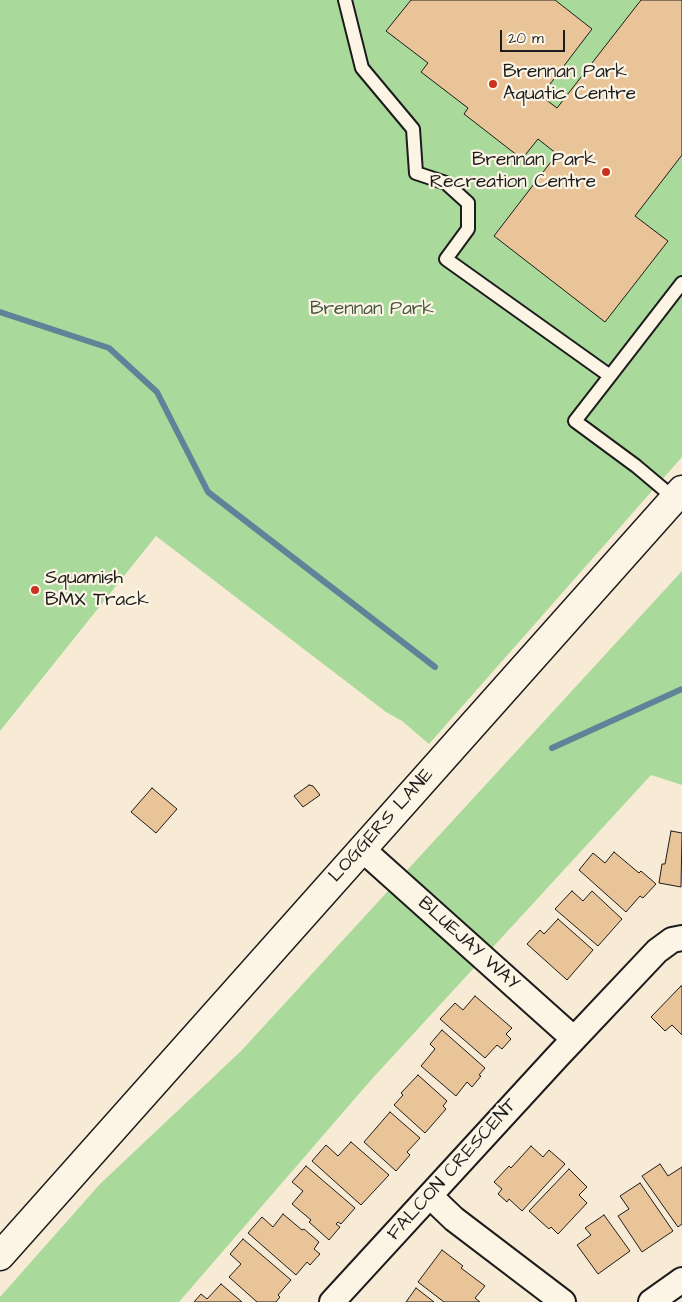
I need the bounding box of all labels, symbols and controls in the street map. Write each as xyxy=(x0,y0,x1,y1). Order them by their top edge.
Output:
scale bar xyxy=(502,20,567,52)
text: 20 m xyxy=(508,28,544,49)
place label: Brennan Park Aquatic Centre xyxy=(503,62,636,106)
marker: Brennan Park Aquatic Centre xyxy=(487,78,499,90)
place label: Brennan Park Recreation Centre xyxy=(430,150,596,194)
marker: Brennan Park Recreation Centre xyxy=(600,166,612,178)
park label: Brennan Park xyxy=(310,299,434,321)
place label: Squamish BMX Track xyxy=(45,568,149,612)
marker: Squamish BMX Track xyxy=(29,584,41,596)
street label: LOGGERS LANE xyxy=(325,764,439,888)
street label: BLUEJAY WAY xyxy=(413,892,523,996)
street label: FALCON CRESCENT xyxy=(383,1094,523,1246)

